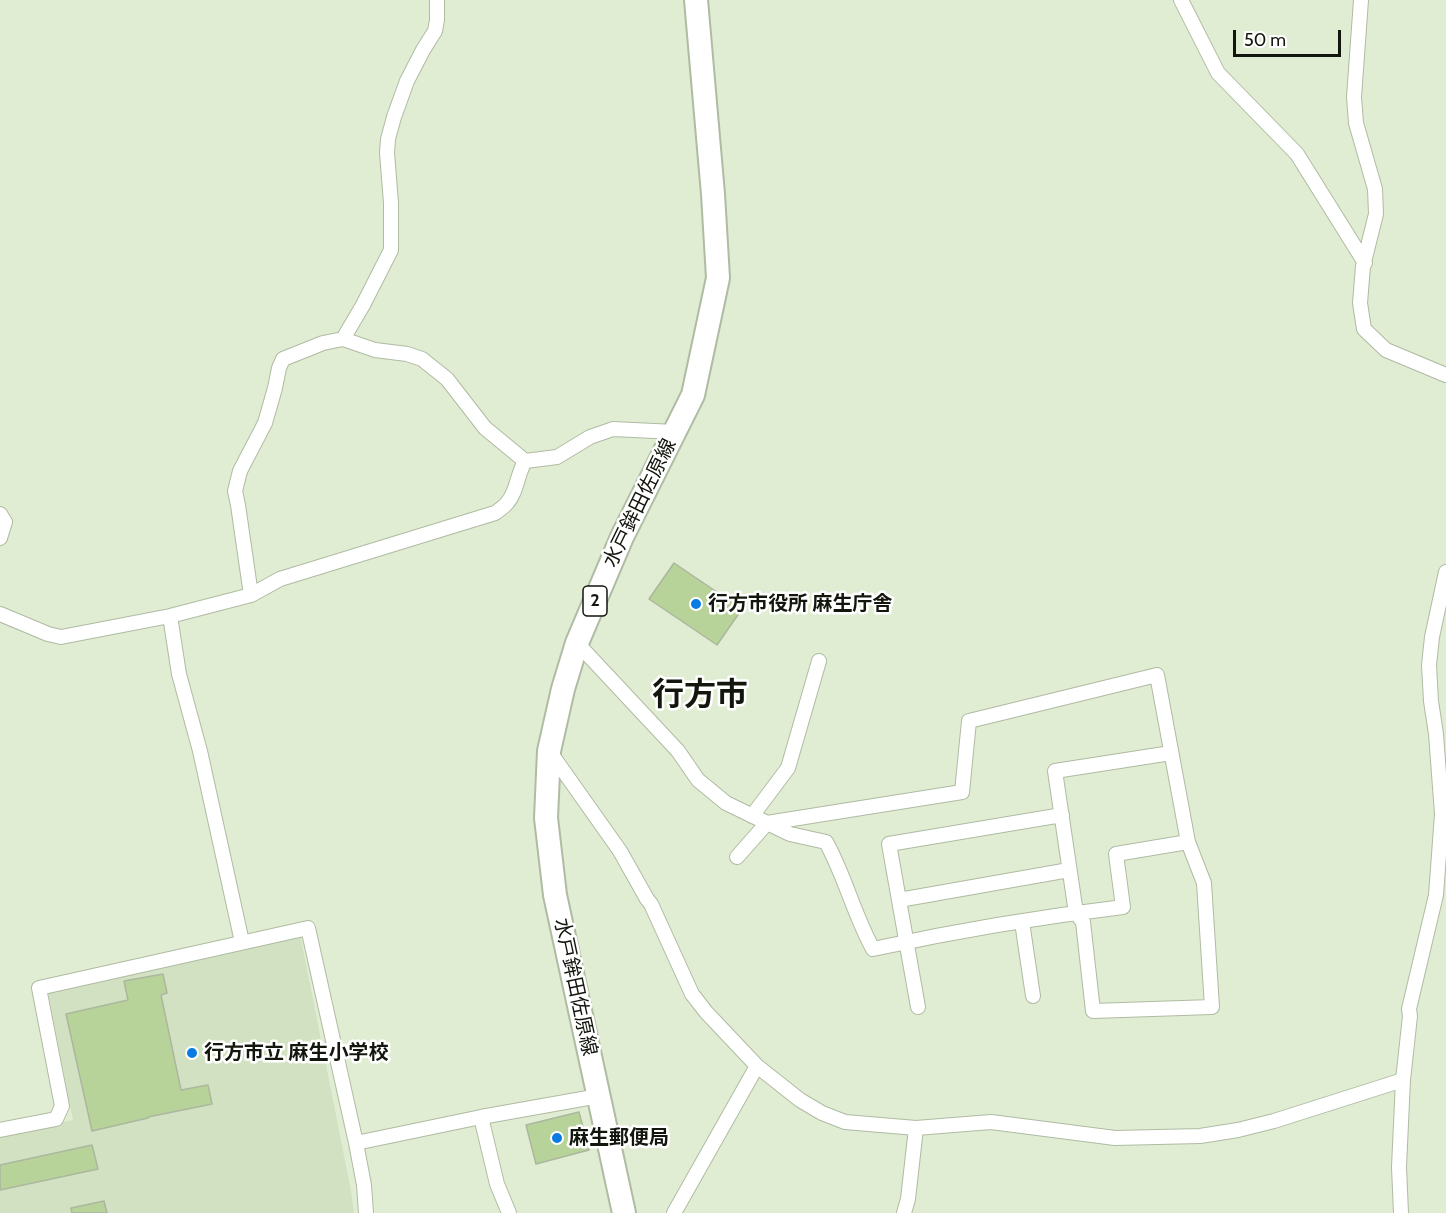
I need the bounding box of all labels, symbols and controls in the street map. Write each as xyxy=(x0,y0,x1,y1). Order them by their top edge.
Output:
scale bar xyxy=(1236,18,1344,56)
text: 50 m xyxy=(1244,29,1286,51)
street label: 水戸鉾田佐原線 xyxy=(599,435,681,571)
road number: 2 xyxy=(583,586,607,616)
place label: 行方市役所 麻生庁舎 xyxy=(708,592,892,616)
marker: 行方市役所 麻生庁舎 xyxy=(689,597,703,611)
district label: 行方市 xyxy=(652,677,748,715)
street label: 水戸鉾田佐原線 xyxy=(549,916,601,1058)
place label: 行方市立 麻生小学校 xyxy=(204,1041,388,1065)
marker: 行方市立 麻生小学校 xyxy=(185,1046,199,1060)
place label: 麻生郵便局 xyxy=(569,1126,669,1150)
marker: 麻生郵便局 xyxy=(550,1131,564,1145)

